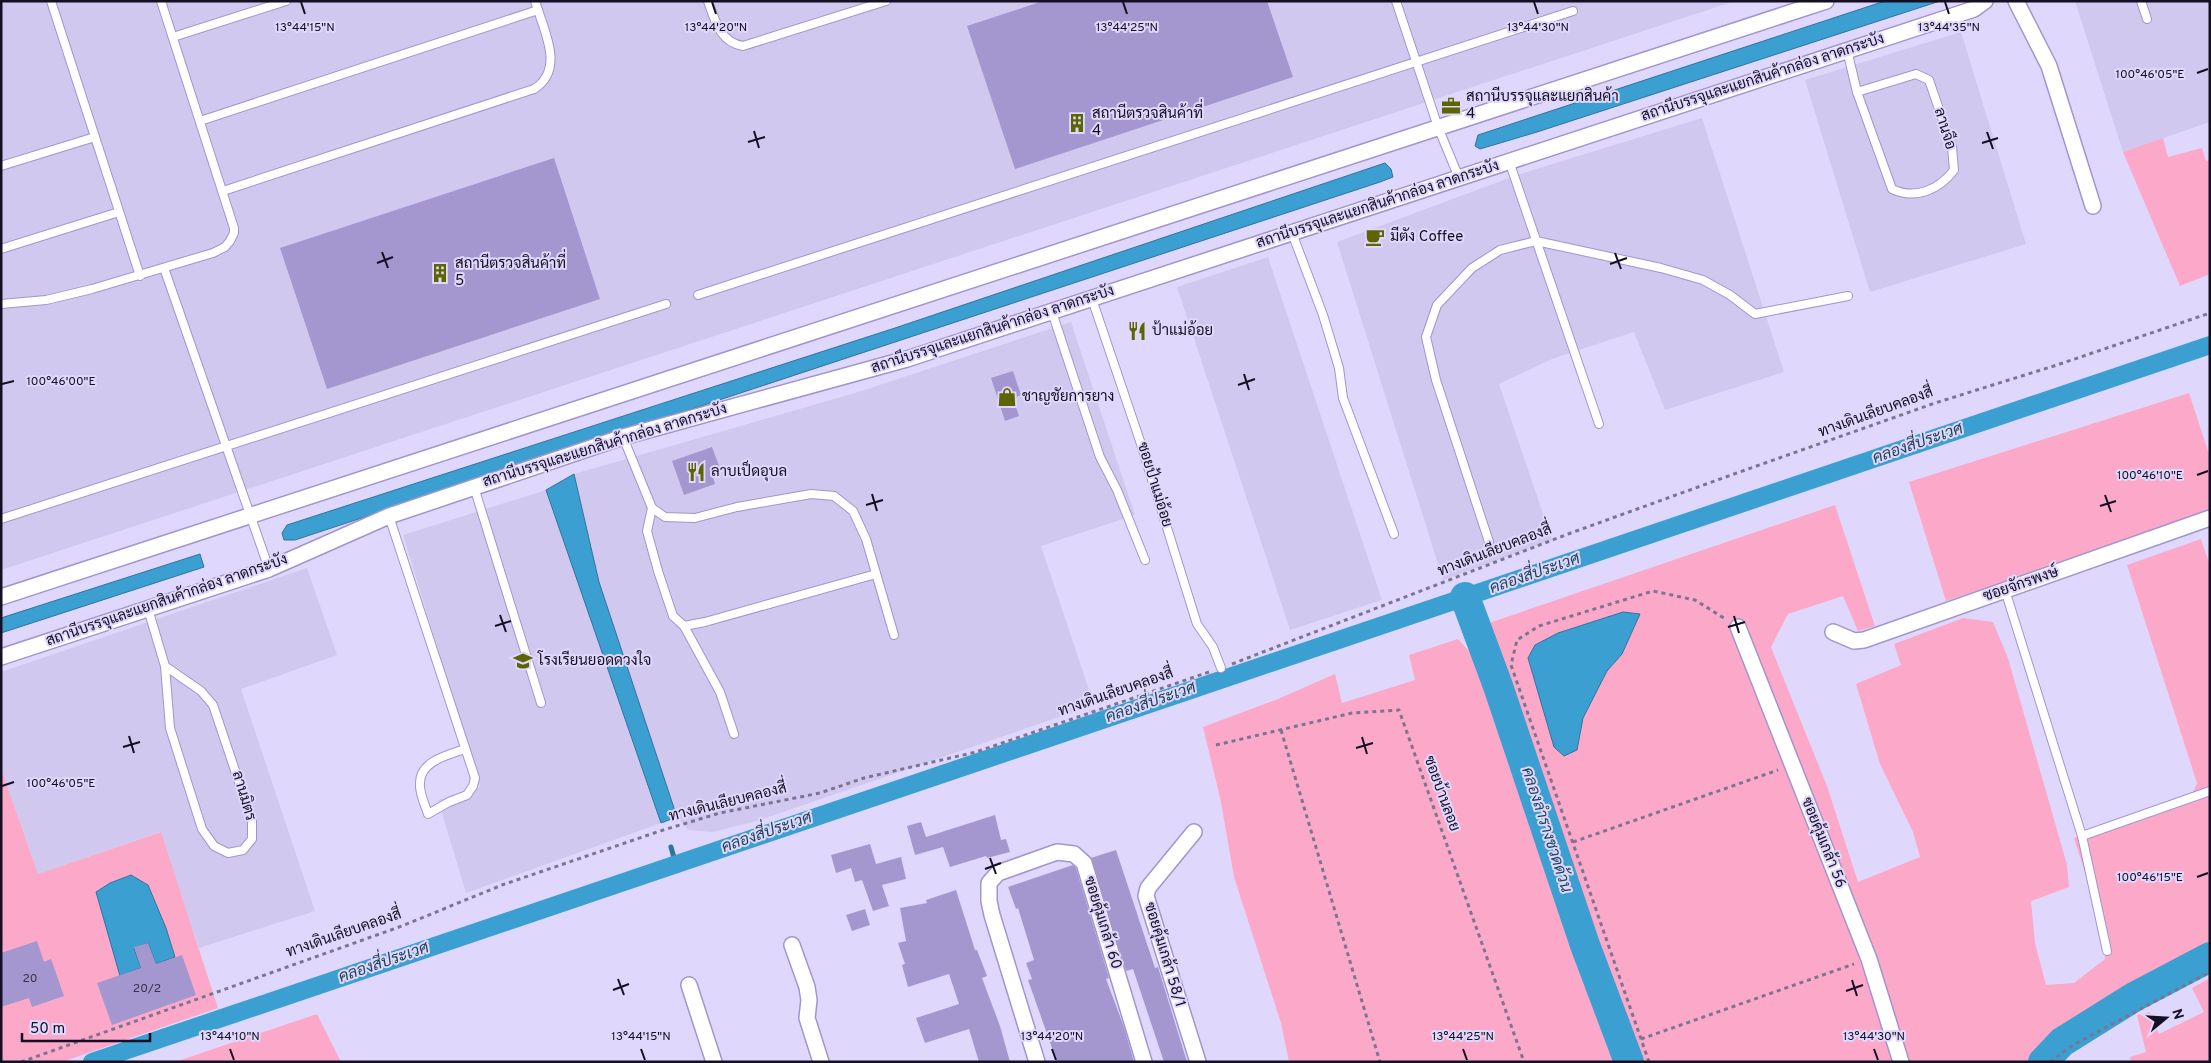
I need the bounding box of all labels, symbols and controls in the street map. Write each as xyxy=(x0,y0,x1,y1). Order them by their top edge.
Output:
text: 13°44'15"N xyxy=(275,20,335,36)
text: 13°44'20"N xyxy=(685,20,747,36)
text: 13°44'25"N xyxy=(1096,20,1158,36)
text: 13°44'30"N xyxy=(1507,20,1569,36)
text: 13°44'35"N xyxy=(1918,20,1980,36)
street label: สถานีบรรจุและแยกสินค้ากล่อง ลาดกระบัง xyxy=(1638,28,1887,126)
text: 100°46'05"E xyxy=(2115,67,2185,83)
place label: สถานีบรรจุและแยกสินค้า 4 xyxy=(1466,86,1619,124)
office icon: สถานีบรรจุและแยกสินค้า 4 xyxy=(1440,95,1462,117)
place label: สถานีตรวจสินค้าที่ 4 xyxy=(1092,98,1203,141)
street label: ลานจือ xyxy=(1929,105,1961,152)
building icon: สถานีตรวจสินค้าที่ 4 xyxy=(1066,112,1088,134)
street label: สถานีบรรจุและแยกสินค้ากล่อง ลาดกระบัง xyxy=(1253,155,1502,253)
cafe icon: มีตัง Coffee xyxy=(1364,226,1386,248)
place label: มีตัง Coffee xyxy=(1390,226,1463,247)
place label: สถานีตรวจสินค้าที่ 5 xyxy=(455,248,566,291)
building icon: สถานีตรวจสินค้าที่ 5 xyxy=(429,262,451,284)
street label: สถานีบรรจุและแยกสินค้ากล่อง ลาดกระบัง xyxy=(868,280,1117,378)
restaurant icon: ป้าแม่อ้อย xyxy=(1126,320,1148,342)
place label: ป้าแม่อ้อย xyxy=(1152,320,1213,341)
text: 100°46'00"E xyxy=(26,374,96,390)
street label: ทางเดินเลียบคลองสี่ xyxy=(1814,377,1936,443)
shop icon: ชาญชัยการยาง xyxy=(996,386,1018,408)
place label: ชาญชัยการยาง xyxy=(1022,387,1114,407)
street label: สถานีบรรจุและแยกสินค้ากล่อง ลาดกระบัง xyxy=(480,398,729,492)
water label: คลองสี่ประเวศ xyxy=(1868,413,1966,469)
street label: ซอยป้าแม่อ้อย xyxy=(1132,440,1178,530)
place label: ลาบเป็ดอุบล xyxy=(711,460,787,482)
restaurant icon: ลาบเป็ดอุบล xyxy=(685,461,707,483)
text: 100°46'10"E xyxy=(2117,468,2183,484)
street label: ทางเดินเลียบคลองสี่ xyxy=(1433,514,1555,581)
water label: คลองสี่ประเวศ xyxy=(1485,543,1583,599)
street label: สถานีบรรจุและแยกสินค้ากล่อง ลาดกระบัง xyxy=(43,549,290,651)
street label: ซอยจักรพงษ์ xyxy=(1980,561,2062,607)
school or university icon: โรงเรียนยอดดวงใจ xyxy=(512,650,534,672)
place label: โรงเรียนยอดดวงใจ xyxy=(537,650,651,671)
street label: ทางเดินเลียบคลองสี่ xyxy=(1054,658,1176,722)
water label: คลองสี่ประเวศ xyxy=(1101,672,1199,728)
street label: ซอยบ้านลอย xyxy=(1419,753,1465,834)
water label: คลองลำรางชวดด้วน xyxy=(1516,764,1579,895)
street label: ลานมิตร xyxy=(227,769,260,823)
street label: ทางเดินเลียบคลองสี่ xyxy=(665,772,789,827)
text: 100°46'05"E xyxy=(26,776,96,792)
street label: ซอยคุ้มเกล้า 56 xyxy=(1796,794,1852,891)
water label: คลองสี่ประเวศ xyxy=(717,802,815,858)
text: 100°46'15"E xyxy=(2117,870,2183,886)
street label: ซอยคุ้มเกล้า 60 xyxy=(1079,874,1127,972)
street label: ทางเดินเลียบคลองสี่ xyxy=(282,899,404,963)
street label: ซอยคุ้มเกล้า 58/1 xyxy=(1139,900,1191,1010)
water label: คลองสี่ประเวศ xyxy=(334,932,432,988)
house number: 20 xyxy=(22,971,38,987)
house number: 20/2 xyxy=(133,981,161,997)
north arrow xyxy=(2141,993,2191,1043)
text: N xyxy=(2167,1007,2187,1022)
scale bar xyxy=(22,1010,150,1042)
text: 50 m xyxy=(30,1020,65,1039)
text: 13°44'10"N xyxy=(200,1029,260,1045)
text: 13°44'15"N xyxy=(611,1029,671,1045)
text: 13°44'20"N xyxy=(1021,1029,1083,1045)
text: 13°44'25"N xyxy=(1432,1029,1494,1045)
text: 13°44'30"N xyxy=(1843,1029,1905,1045)

